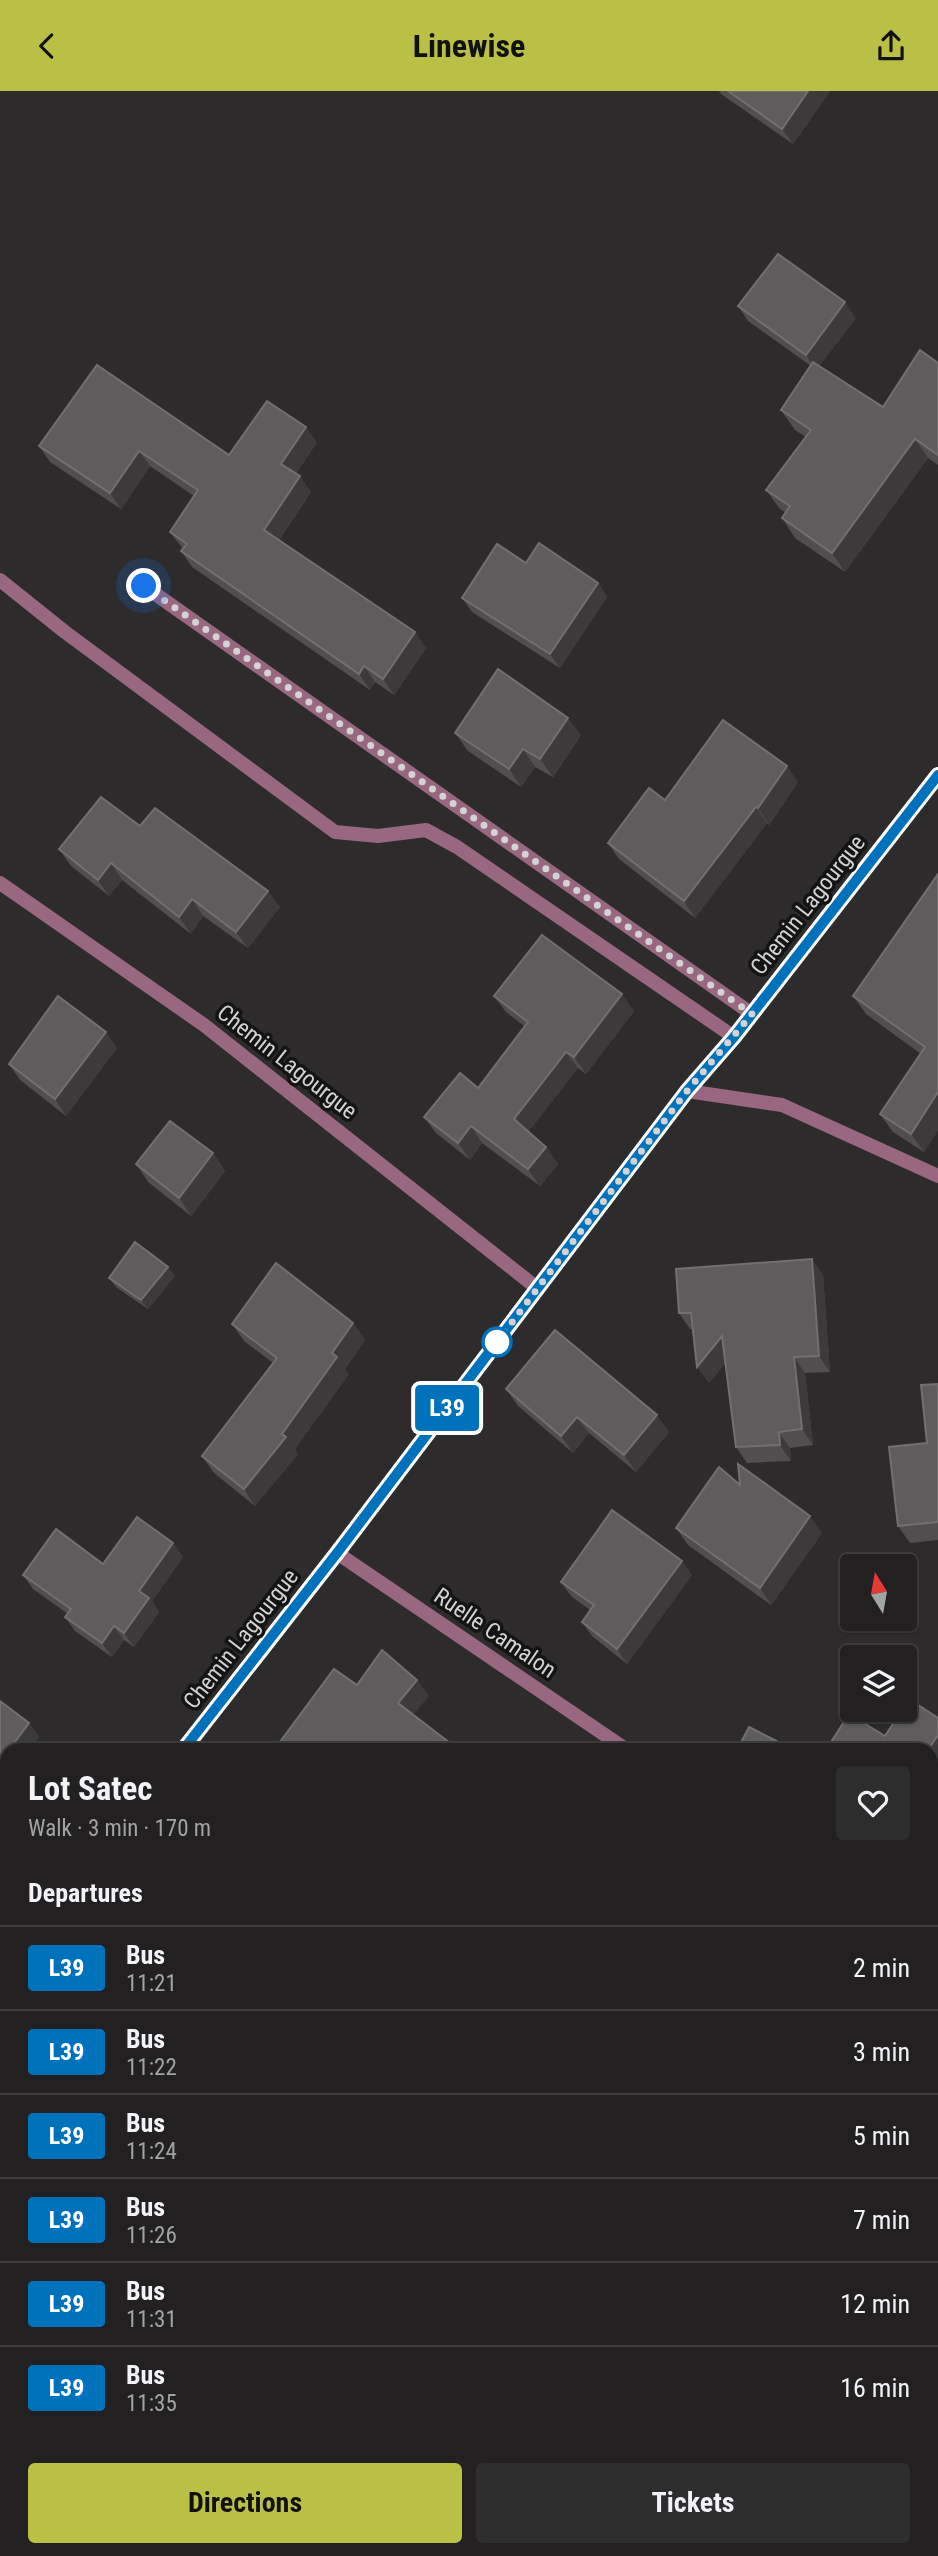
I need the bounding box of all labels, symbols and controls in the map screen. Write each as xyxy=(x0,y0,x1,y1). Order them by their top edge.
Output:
icon: back xyxy=(28,27,66,65)
text: Linewise xyxy=(413,27,525,65)
icon: share xyxy=(872,27,910,65)
your location xyxy=(126,568,161,603)
street label: Chemin Lagourgue xyxy=(745,830,871,980)
street label: Chemin Lagourgue xyxy=(212,999,362,1125)
unlabelled marker xyxy=(482,1327,512,1357)
line badge: L39 xyxy=(407,1385,487,1431)
text: L39 xyxy=(429,1394,465,1422)
north arrow xyxy=(840,1554,917,1631)
map controls xyxy=(840,1554,917,1722)
street label: Chemin Lagourgue xyxy=(178,1564,304,1714)
street label: Ruelle Camalon xyxy=(429,1582,561,1684)
button: layers xyxy=(840,1645,917,1722)
button: heart xyxy=(836,1766,910,1840)
text: Lot Satec xyxy=(28,1769,152,1808)
text: Walk · 3 min · 170 m xyxy=(28,1815,211,1842)
text: Departures xyxy=(28,1878,143,1908)
text: Bus xyxy=(126,1940,165,1970)
text: 2 min xyxy=(853,1953,910,1983)
text: L39 xyxy=(49,1954,84,1982)
text: 11:21 xyxy=(126,1970,177,1997)
text: Bus xyxy=(126,2024,165,2054)
text: 3 min xyxy=(853,2037,910,2067)
text: L39 xyxy=(49,2038,84,2066)
text: 11:22 xyxy=(126,2054,177,2081)
text: Bus xyxy=(126,2108,165,2138)
text: 5 min xyxy=(853,2121,910,2151)
text: L39 xyxy=(49,2122,84,2150)
text: 11:24 xyxy=(126,2138,177,2165)
text: Bus xyxy=(126,2192,165,2222)
text: 7 min xyxy=(853,2205,910,2235)
text: L39 xyxy=(49,2206,84,2234)
text: 11:26 xyxy=(126,2222,177,2249)
text: Bus xyxy=(126,2276,165,2306)
text: 12 min xyxy=(840,2289,910,2319)
text: L39 xyxy=(49,2290,84,2318)
text: 11:31 xyxy=(126,2306,177,2333)
text: Bus xyxy=(126,2360,165,2390)
text: 16 min xyxy=(840,2373,910,2403)
text: L39 xyxy=(49,2374,84,2402)
text: 11:35 xyxy=(126,2390,177,2417)
button: Directions xyxy=(28,2463,462,2543)
button: Tickets xyxy=(476,2463,910,2543)

